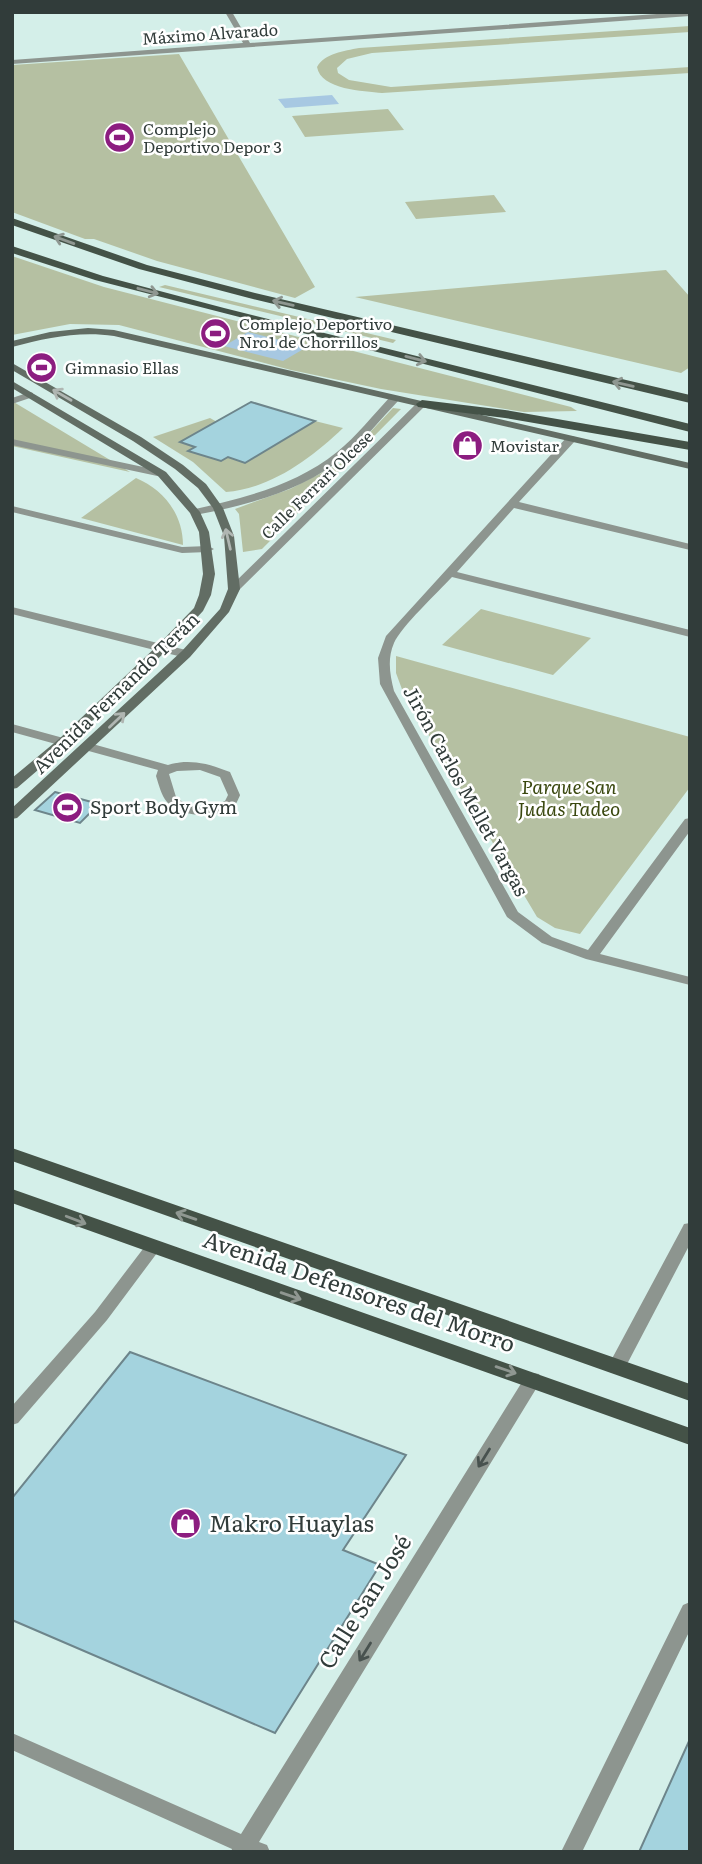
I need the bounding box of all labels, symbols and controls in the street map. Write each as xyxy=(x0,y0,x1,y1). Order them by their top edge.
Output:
street label: Máximo Alvarado xyxy=(141,16,279,50)
place label: Complejo Deportivo Depor 3 xyxy=(143,116,282,158)
sports icon: Complejo Deportivo Depor 3 xyxy=(103,121,137,155)
one-way arrow xyxy=(54,233,76,246)
one-way arrow xyxy=(136,285,159,298)
one-way arrow xyxy=(272,296,295,309)
place label: Complejo Deportivo Nro1 de Chorrillos xyxy=(239,311,392,353)
sports icon: Complejo Deportivo Nro1 de Chorrillos xyxy=(199,316,233,350)
sports icon: Gimnasio Ellas xyxy=(25,351,59,385)
one-way arrow xyxy=(404,353,426,366)
place label: Gimnasio Ellas xyxy=(65,355,178,379)
one-way arrow xyxy=(612,377,635,390)
one-way arrow xyxy=(52,388,72,402)
street label: Calle Ferrari Olcese xyxy=(255,424,378,544)
shop icon: Movistar xyxy=(450,429,484,463)
place label: Movistar xyxy=(490,433,560,457)
one-way arrow xyxy=(221,528,235,551)
street label: Avenida Fernando Terán xyxy=(26,605,205,780)
street label: Jirón Carlos Mellet Vargas xyxy=(397,680,537,901)
one-way arrow xyxy=(108,711,125,728)
park label: Parque San Judas Tadeo xyxy=(518,772,620,822)
sports icon: Sport Body Gym xyxy=(50,790,84,824)
place label: Sport Body Gym xyxy=(90,792,237,820)
one-way arrow xyxy=(176,1209,198,1221)
one-way arrow xyxy=(65,1215,87,1227)
street label: Avenida Defensores del Morro xyxy=(199,1221,520,1360)
one-way arrow xyxy=(279,1291,301,1303)
one-way arrow xyxy=(494,1365,516,1377)
one-way arrow xyxy=(477,1448,491,1468)
place label: Makro Huaylas xyxy=(209,1505,374,1539)
shop icon: Makro Huaylas xyxy=(169,1507,203,1541)
street label: Calle San José xyxy=(308,1527,418,1675)
one-way arrow xyxy=(357,1641,371,1661)

